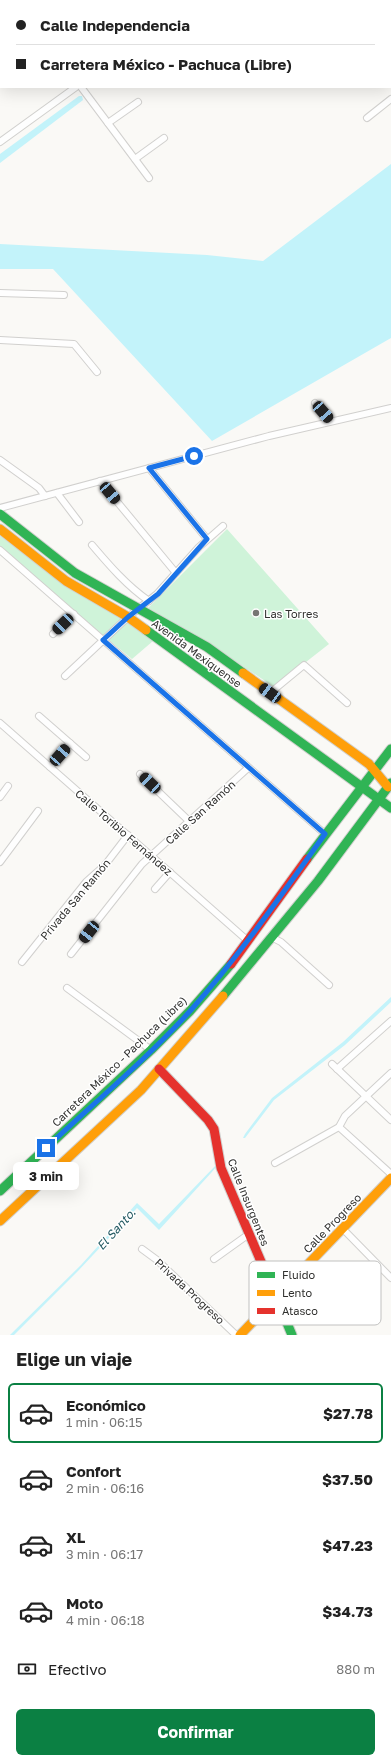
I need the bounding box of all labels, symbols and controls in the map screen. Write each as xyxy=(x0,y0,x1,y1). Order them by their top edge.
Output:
text: Calle Independencia xyxy=(40,16,190,34)
text: Carretera México - Pachuca (Libre) xyxy=(40,55,292,73)
car xyxy=(311,399,335,425)
route start xyxy=(185,447,203,465)
car xyxy=(98,480,122,506)
place label: Las Torres xyxy=(264,607,318,620)
marker: Las Torres xyxy=(251,608,261,618)
car xyxy=(50,611,76,637)
street label: Avenida Mexiquense xyxy=(150,616,244,690)
car xyxy=(257,681,283,705)
car xyxy=(48,742,72,768)
car xyxy=(137,770,163,796)
street label: Calle San Ramón xyxy=(162,777,238,847)
street label: Calle Toribio Fernández xyxy=(73,786,175,878)
street label: Privada San Ramón xyxy=(37,856,113,942)
car xyxy=(77,919,101,945)
street label: Carretera México - Pachuca (Libre) xyxy=(49,993,189,1129)
route end xyxy=(37,1139,55,1157)
street label: Calle Insurgentes xyxy=(226,1156,273,1248)
callout: 3 min xyxy=(13,1162,79,1190)
text: 3 min xyxy=(29,1168,63,1184)
street label: Calle Progreso xyxy=(300,1190,364,1255)
water label: El Santo. xyxy=(93,1205,139,1253)
street label: Privada Progreso xyxy=(153,1256,228,1327)
legend xyxy=(249,1261,381,1325)
text: Fluido xyxy=(282,1268,315,1281)
text: Lento xyxy=(282,1286,313,1299)
text: Atasco xyxy=(282,1304,318,1317)
text: Elige un viaje xyxy=(16,1348,132,1370)
icon: car xyxy=(18,1395,54,1431)
text: Económico xyxy=(66,1396,146,1414)
text: $27.78 xyxy=(323,1404,373,1422)
text: 1 min · 06:15 xyxy=(66,1414,143,1430)
icon: car xyxy=(18,1461,54,1497)
text: Confort xyxy=(66,1462,121,1480)
text: $37.50 xyxy=(322,1470,373,1488)
text: 2 min · 06:16 xyxy=(66,1480,144,1496)
icon: car xyxy=(18,1527,54,1563)
text: XL xyxy=(66,1528,85,1546)
text: $47.23 xyxy=(322,1536,373,1554)
text: 3 min · 06:17 xyxy=(66,1546,143,1562)
icon: car xyxy=(18,1593,54,1629)
text: Moto xyxy=(66,1594,103,1612)
text: $34.73 xyxy=(322,1602,373,1620)
text: 4 min · 06:18 xyxy=(66,1612,145,1628)
icon: cash xyxy=(16,1658,38,1680)
text: Efectivo xyxy=(48,1660,106,1678)
text: 880 m xyxy=(336,1661,375,1677)
button: Confirmar xyxy=(16,1709,375,1755)

